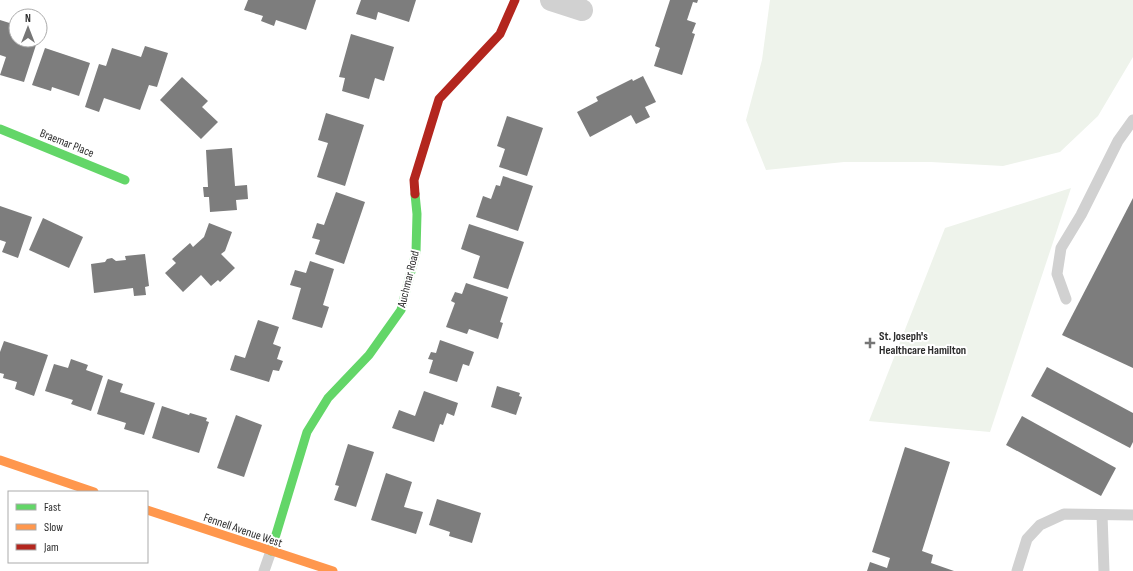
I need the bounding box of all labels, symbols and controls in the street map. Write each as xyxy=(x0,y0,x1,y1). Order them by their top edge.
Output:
north arrow xyxy=(8,8,48,48)
text: N xyxy=(25,12,31,25)
street label: Braemar Place xyxy=(37,126,96,161)
street label: Auchmar Road xyxy=(394,249,423,310)
place label: St. Joseph's Healthcare Hamilton xyxy=(879,329,966,358)
marker: St. Joseph's Healthcare Hamilton xyxy=(864,337,876,349)
legend xyxy=(8,491,148,563)
text: Fast xyxy=(44,500,61,515)
street label: Fennell Avenue West xyxy=(201,510,285,551)
text: Slow xyxy=(44,520,63,535)
text: Jam xyxy=(43,540,59,555)

